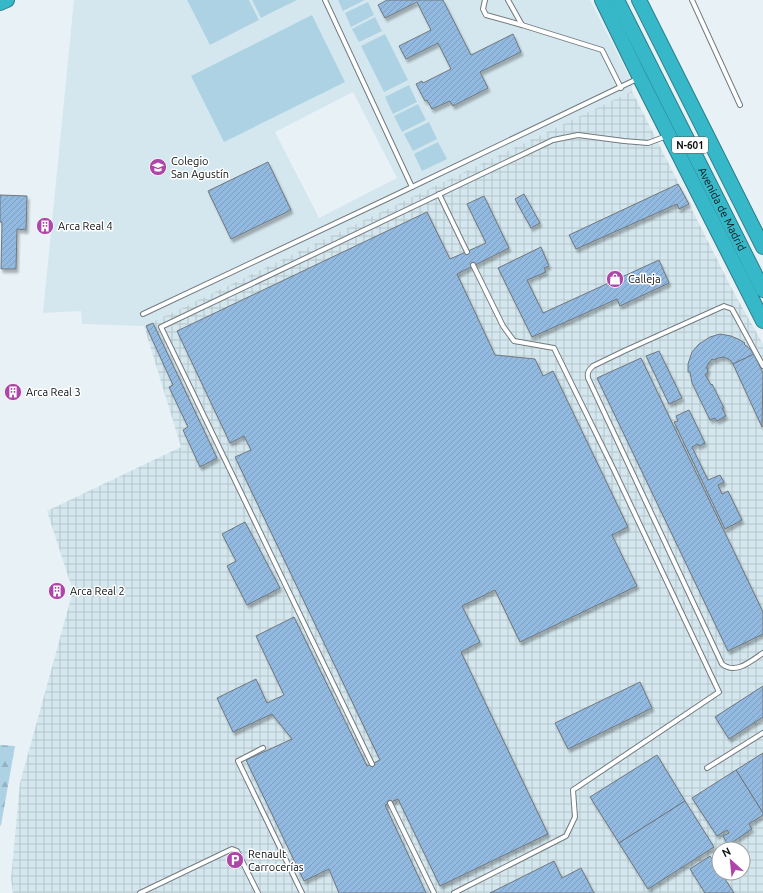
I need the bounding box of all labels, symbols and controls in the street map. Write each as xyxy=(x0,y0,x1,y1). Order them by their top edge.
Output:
road number: N-601 xyxy=(672,137,708,153)
place label: Colegio San Agustín xyxy=(171,155,229,180)
school or university icon: Colegio San Agustín xyxy=(148,157,168,177)
street label: Avenida de Madrid xyxy=(696,165,748,253)
building icon: Arca Real 4 xyxy=(35,216,55,236)
place label: Arca Real 4 xyxy=(58,220,113,232)
shop icon: Calleja xyxy=(605,269,625,289)
place label: Calleja xyxy=(628,273,661,285)
building icon: Arca Real 3 xyxy=(3,382,23,402)
place label: Arca Real 3 xyxy=(26,386,81,398)
building icon: Arca Real 2 xyxy=(47,581,67,601)
place label: Arca Real 2 xyxy=(70,585,125,597)
north arrow xyxy=(711,841,751,881)
text: N xyxy=(720,845,733,859)
place label: Renault Carrocerías xyxy=(248,848,304,873)
parking icon: Renault Carrocerías xyxy=(225,850,245,870)

